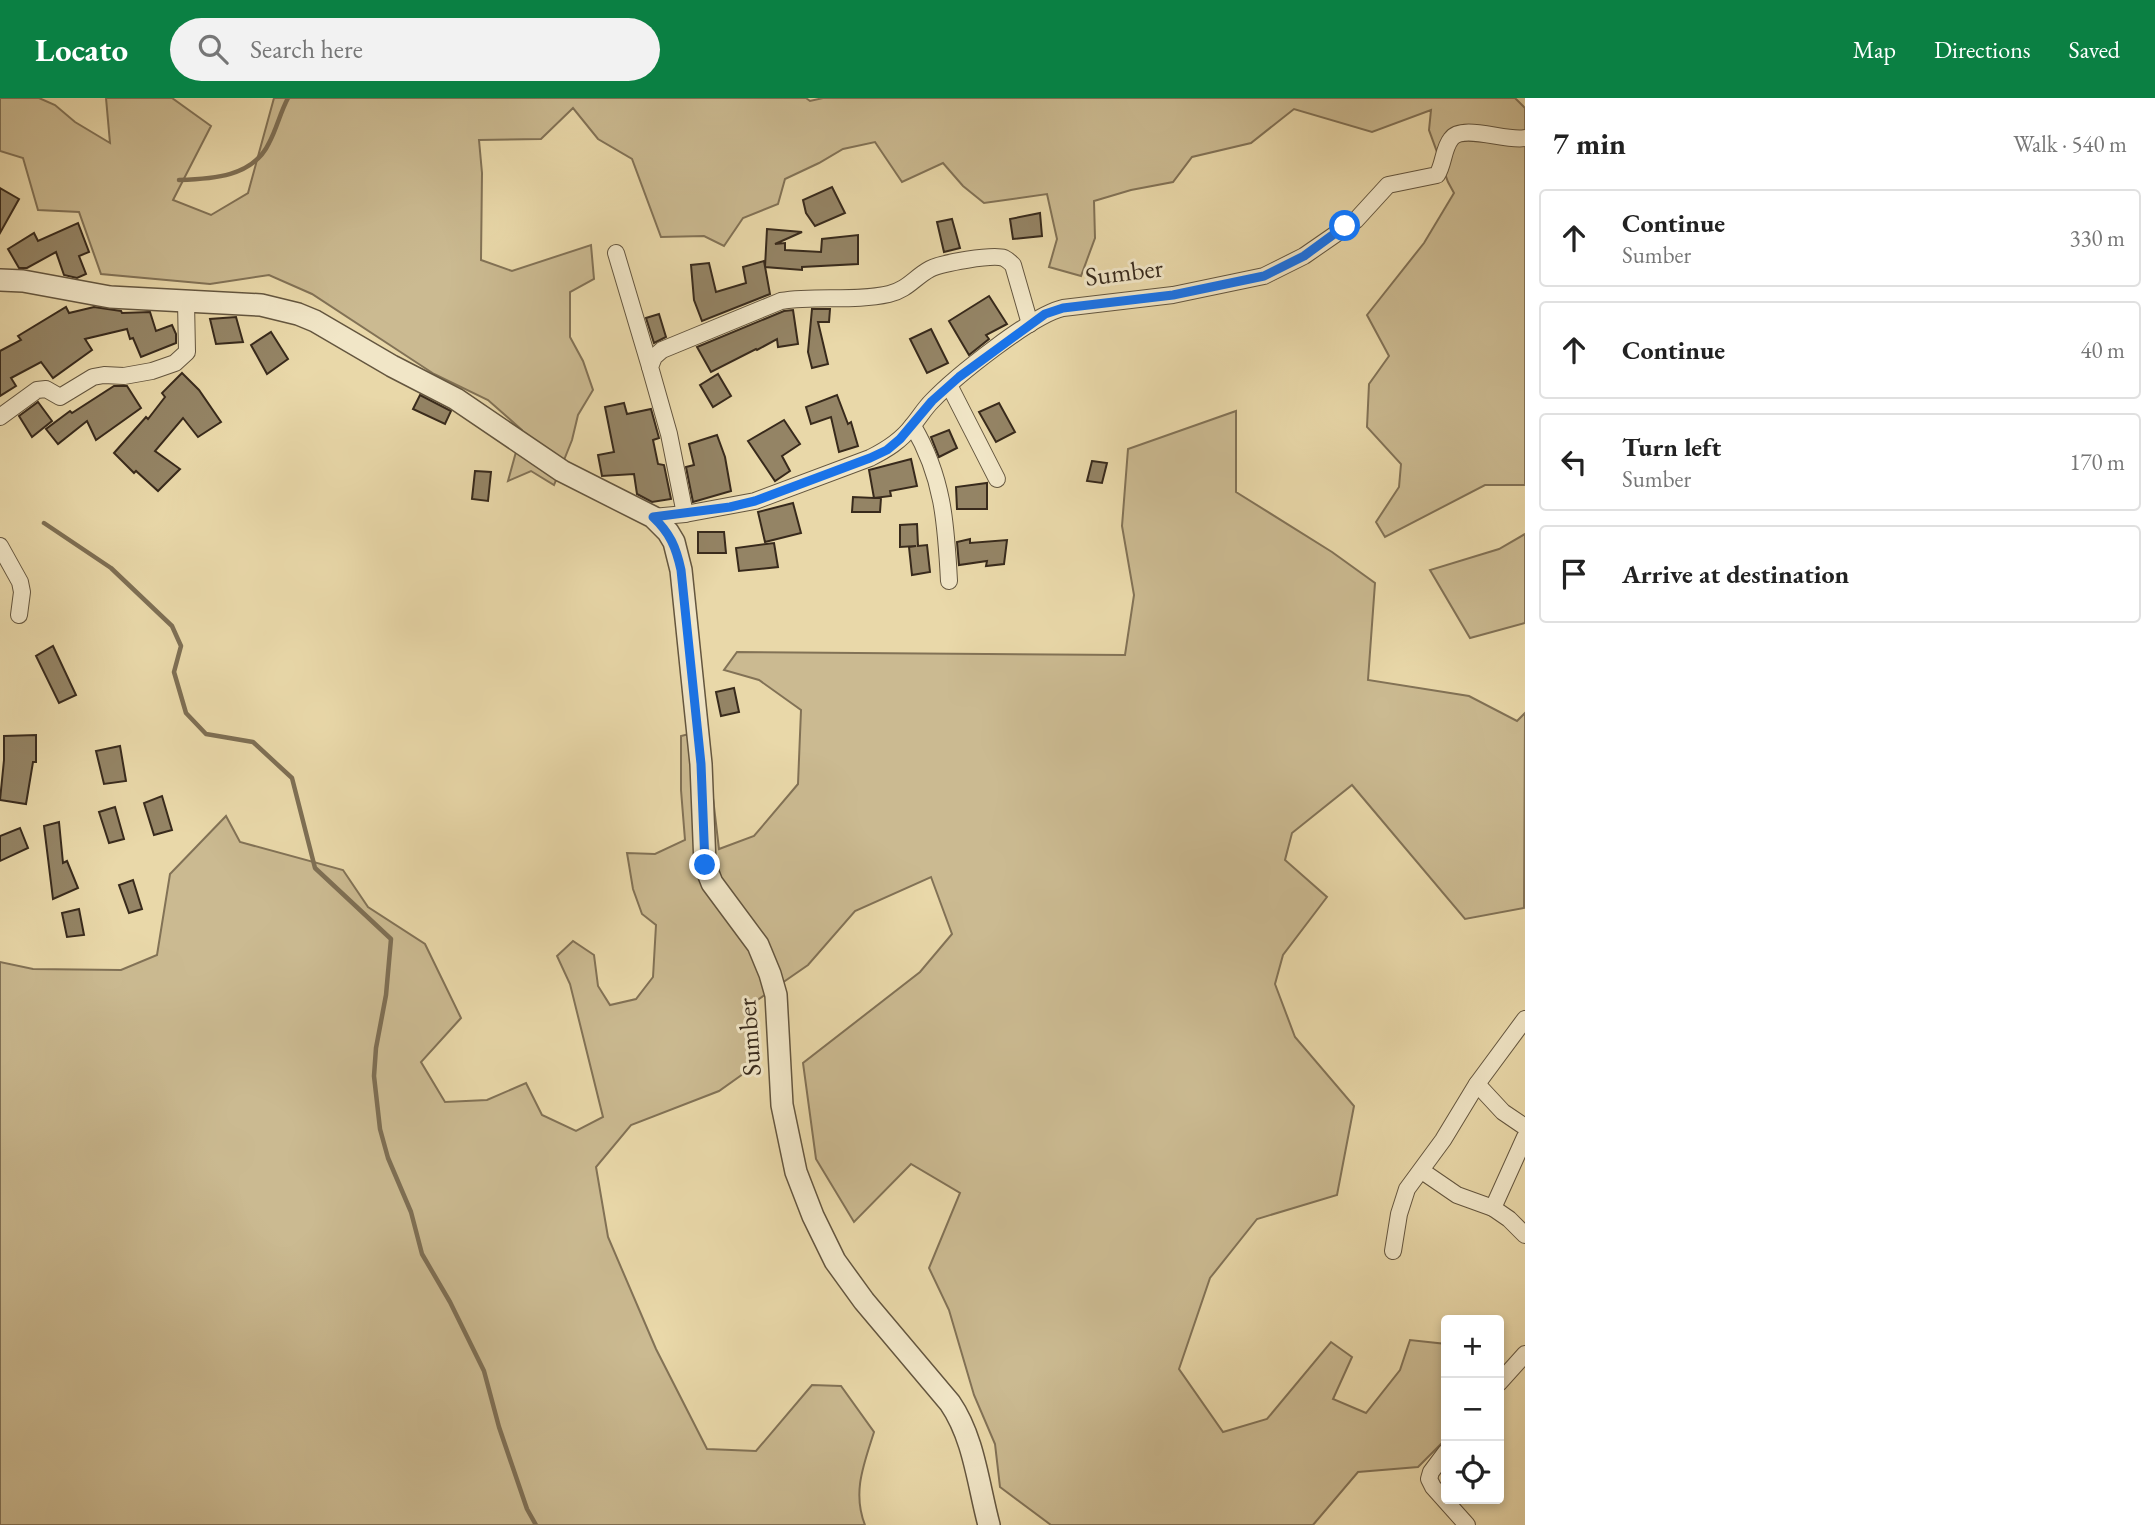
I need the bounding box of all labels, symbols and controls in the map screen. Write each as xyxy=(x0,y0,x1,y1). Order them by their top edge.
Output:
search box xyxy=(170,18,660,81)
text: Locato xyxy=(35,28,128,71)
icon: search xyxy=(194,30,232,68)
text: Search here xyxy=(250,32,363,66)
text: Map xyxy=(1853,34,1896,65)
text: Directions xyxy=(1934,34,2031,65)
text: Saved xyxy=(2069,34,2120,65)
text: 7 min xyxy=(1553,124,1626,163)
text: Walk · 540 m xyxy=(2013,129,2127,159)
text: Continue xyxy=(1622,206,1725,240)
route start xyxy=(1329,210,1360,241)
icon: ahead xyxy=(1555,219,1593,257)
text: 330 m xyxy=(2069,223,2125,253)
text: Sumber xyxy=(1622,240,1691,270)
street label: Sumber xyxy=(1083,250,1165,294)
icon: ahead xyxy=(1555,331,1593,369)
text: Continue xyxy=(1622,333,1725,367)
text: 40 m xyxy=(2080,335,2125,365)
text: Turn left xyxy=(1622,430,1721,464)
icon: left xyxy=(1555,443,1593,481)
text: 170 m xyxy=(2069,447,2125,477)
text: Sumber xyxy=(1622,464,1691,494)
icon: arrive xyxy=(1555,555,1593,593)
text: Arrive at destination xyxy=(1622,557,1849,591)
route end xyxy=(689,849,720,880)
street label: Sumber xyxy=(729,996,769,1077)
map controls xyxy=(1441,1315,1504,1504)
button: + xyxy=(1441,1315,1504,1378)
button: − xyxy=(1441,1378,1504,1441)
button: locate xyxy=(1441,1441,1504,1504)

